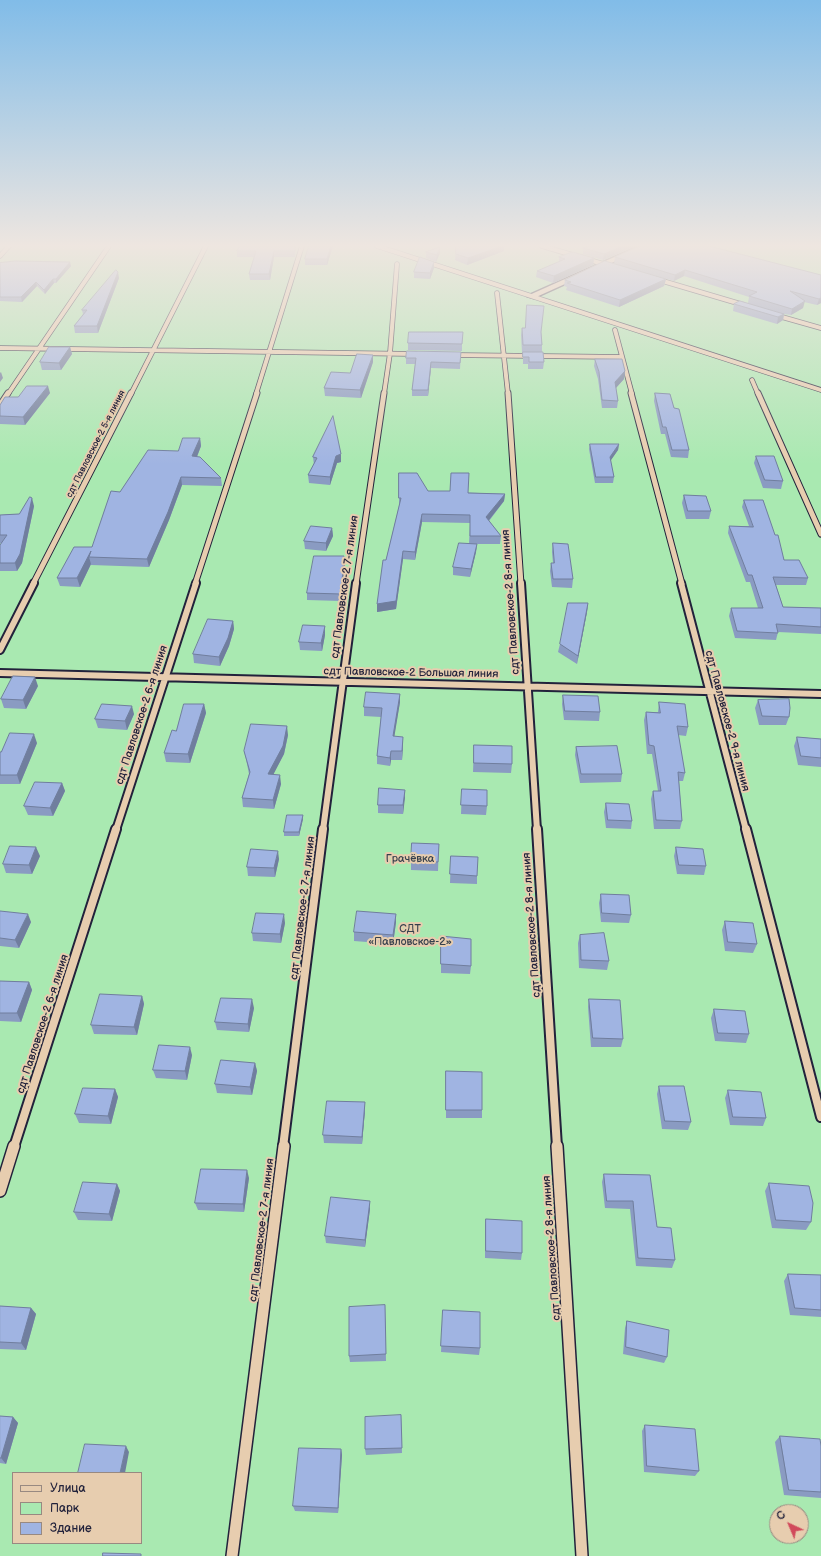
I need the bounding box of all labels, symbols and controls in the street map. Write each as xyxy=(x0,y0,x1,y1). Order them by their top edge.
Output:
street label: сдт Павловское-2 5-я линия xyxy=(64,389,128,499)
street label: сдт Павловское-2 7-я линия xyxy=(328,515,362,659)
street label: сдт Павловское-2 8-я линия xyxy=(499,529,523,675)
street label: сдт Павловское-2 6-я линия xyxy=(113,644,171,786)
street label: сдт Павловское-2 9-я линия xyxy=(702,649,752,793)
street label: сдт Павловское-2 Большая линия xyxy=(324,665,498,681)
street label: сдт Павловское-2 7-я линия xyxy=(288,836,318,980)
park label: Грачёвка xyxy=(386,852,434,866)
street label: сдт Павловское-2 8-я линия xyxy=(520,852,544,998)
park label: СДТ «Павловское-2» xyxy=(368,922,452,948)
street label: сдт Павловское-2 6-я линия xyxy=(14,953,72,1095)
street label: сдт Павловское-2 7-я линия xyxy=(247,1158,277,1302)
street label: сдт Павловское-2 8-я линия xyxy=(540,1175,564,1321)
legend xyxy=(12,1472,142,1544)
text: Улица xyxy=(50,1481,86,1496)
text: Парк xyxy=(50,1501,79,1516)
north arrow xyxy=(769,1504,809,1544)
text: С xyxy=(774,1508,788,1523)
text: Здание xyxy=(50,1521,92,1536)

